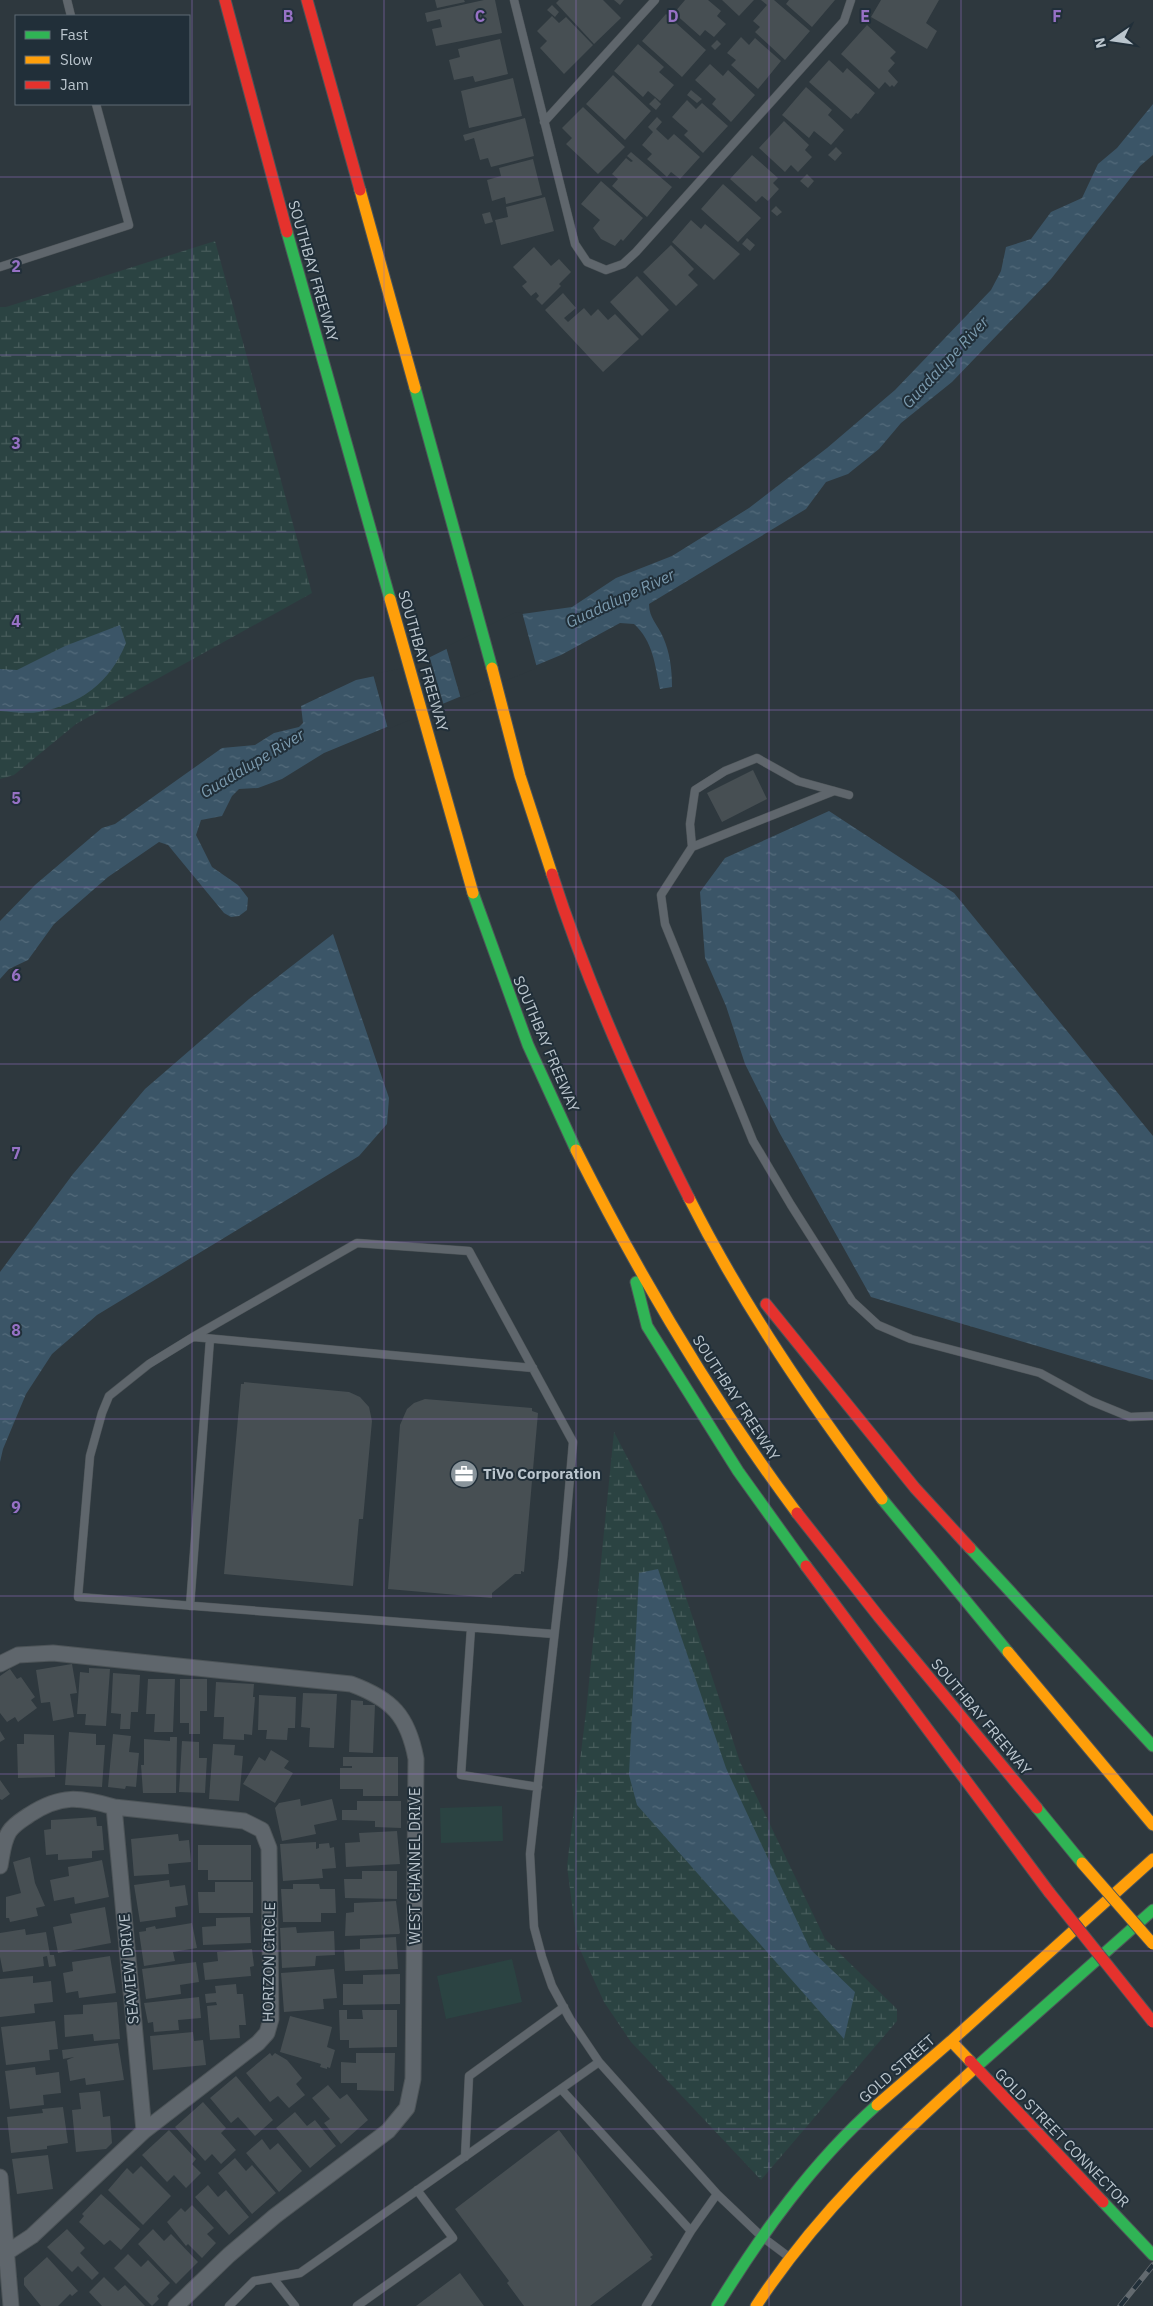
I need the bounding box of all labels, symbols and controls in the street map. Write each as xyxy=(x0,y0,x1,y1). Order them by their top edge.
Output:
text: B xyxy=(283,6,294,26)
text: C xyxy=(475,6,485,26)
text: D xyxy=(667,6,679,26)
text: E xyxy=(860,6,870,26)
text: F xyxy=(1052,6,1062,26)
legend xyxy=(15,15,190,105)
north arrow xyxy=(1088,15,1138,65)
text: Fast xyxy=(60,25,88,44)
text: N xyxy=(1090,36,1110,50)
text: Slow xyxy=(60,50,93,69)
text: Jam xyxy=(60,75,89,94)
street label: SOUTHBAY FREEWAY xyxy=(284,198,343,344)
text: 2 xyxy=(11,256,21,276)
water label: Guadalupe River xyxy=(898,311,993,412)
text: 3 xyxy=(11,433,21,453)
water label: Guadalupe River xyxy=(562,564,679,632)
street label: SOUTHBAY FREEWAY xyxy=(394,588,453,734)
text: 4 xyxy=(11,611,21,631)
water label: Guadalupe River xyxy=(196,724,309,802)
text: 5 xyxy=(11,788,21,808)
text: 6 xyxy=(11,965,21,985)
street label: SOUTHBAY FREEWAY xyxy=(509,973,584,1115)
text: 7 xyxy=(11,1143,21,1163)
text: 8 xyxy=(11,1320,21,1340)
street label: SOUTHBAY FREEWAY xyxy=(689,1331,784,1464)
office icon: TiVo Corporation xyxy=(449,1459,479,1489)
place label: TiVo Corporation xyxy=(483,1464,601,1483)
text: 9 xyxy=(11,1497,21,1517)
street label: SOUTHBAY FREEWAY xyxy=(927,1655,1036,1779)
street label: WEST CHANNEL DRIVE xyxy=(405,1788,424,1944)
street label: HORIZON CIRCLE xyxy=(258,1902,279,2022)
street label: SEAVIEW DRIVE xyxy=(114,1913,143,2025)
street label: GOLD STREET xyxy=(855,2030,939,2107)
street label: GOLD STREET CONNECTOR xyxy=(991,2064,1134,2211)

